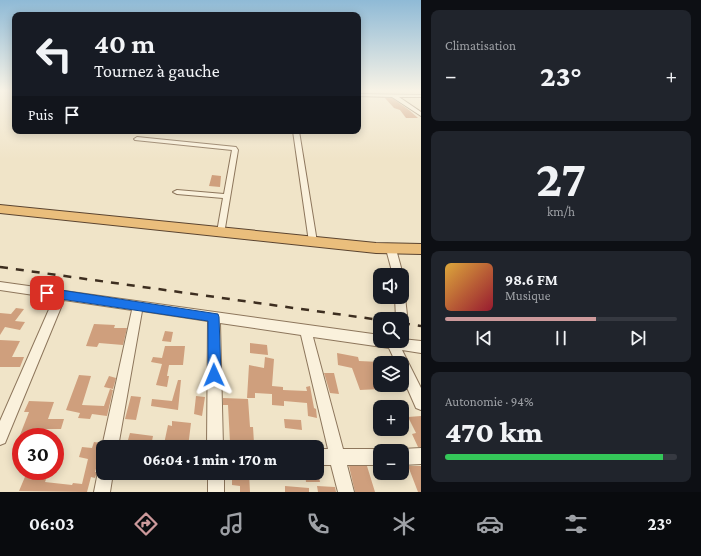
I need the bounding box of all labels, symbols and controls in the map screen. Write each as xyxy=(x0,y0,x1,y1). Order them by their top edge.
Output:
icon: left xyxy=(28,28,80,80)
text: 40 m xyxy=(94,28,155,59)
text: Climatisation xyxy=(445,38,516,53)
text: 23° xyxy=(540,59,582,92)
text: Tournez à gauche xyxy=(94,61,220,81)
text: − xyxy=(445,63,457,88)
text: + xyxy=(665,63,677,88)
icon: arrive xyxy=(61,104,83,126)
text: Puis xyxy=(28,107,53,123)
text: 27 xyxy=(536,149,586,207)
text: km/h xyxy=(547,204,575,219)
map controls xyxy=(373,268,409,480)
button: sound xyxy=(373,268,409,304)
text: 98.6 FM xyxy=(505,272,558,288)
pin xyxy=(30,276,64,310)
icon: arrive xyxy=(36,282,58,304)
text: Musique xyxy=(505,288,550,303)
button: search xyxy=(373,312,409,348)
icon: previous xyxy=(473,327,495,349)
icon: pause xyxy=(550,327,572,349)
icon: next xyxy=(627,327,649,349)
position arrow xyxy=(193,354,235,396)
button: layers xyxy=(373,356,409,392)
text: Autonomie · 94% xyxy=(445,394,534,409)
button: + xyxy=(373,400,409,436)
text: 470 km xyxy=(445,415,543,448)
speed limit sign: 30 xyxy=(12,428,64,480)
button: − xyxy=(373,444,409,480)
text: 06:04 · 1 min · 170 m xyxy=(143,452,277,468)
icon: directions xyxy=(132,510,160,538)
icon: music xyxy=(218,510,246,538)
icon: phone xyxy=(304,510,332,538)
icon: climate xyxy=(390,510,418,538)
icon: car xyxy=(476,510,504,538)
icon: filters xyxy=(562,510,590,538)
text: 06:03 xyxy=(29,514,74,534)
text: 23° xyxy=(647,514,672,534)

